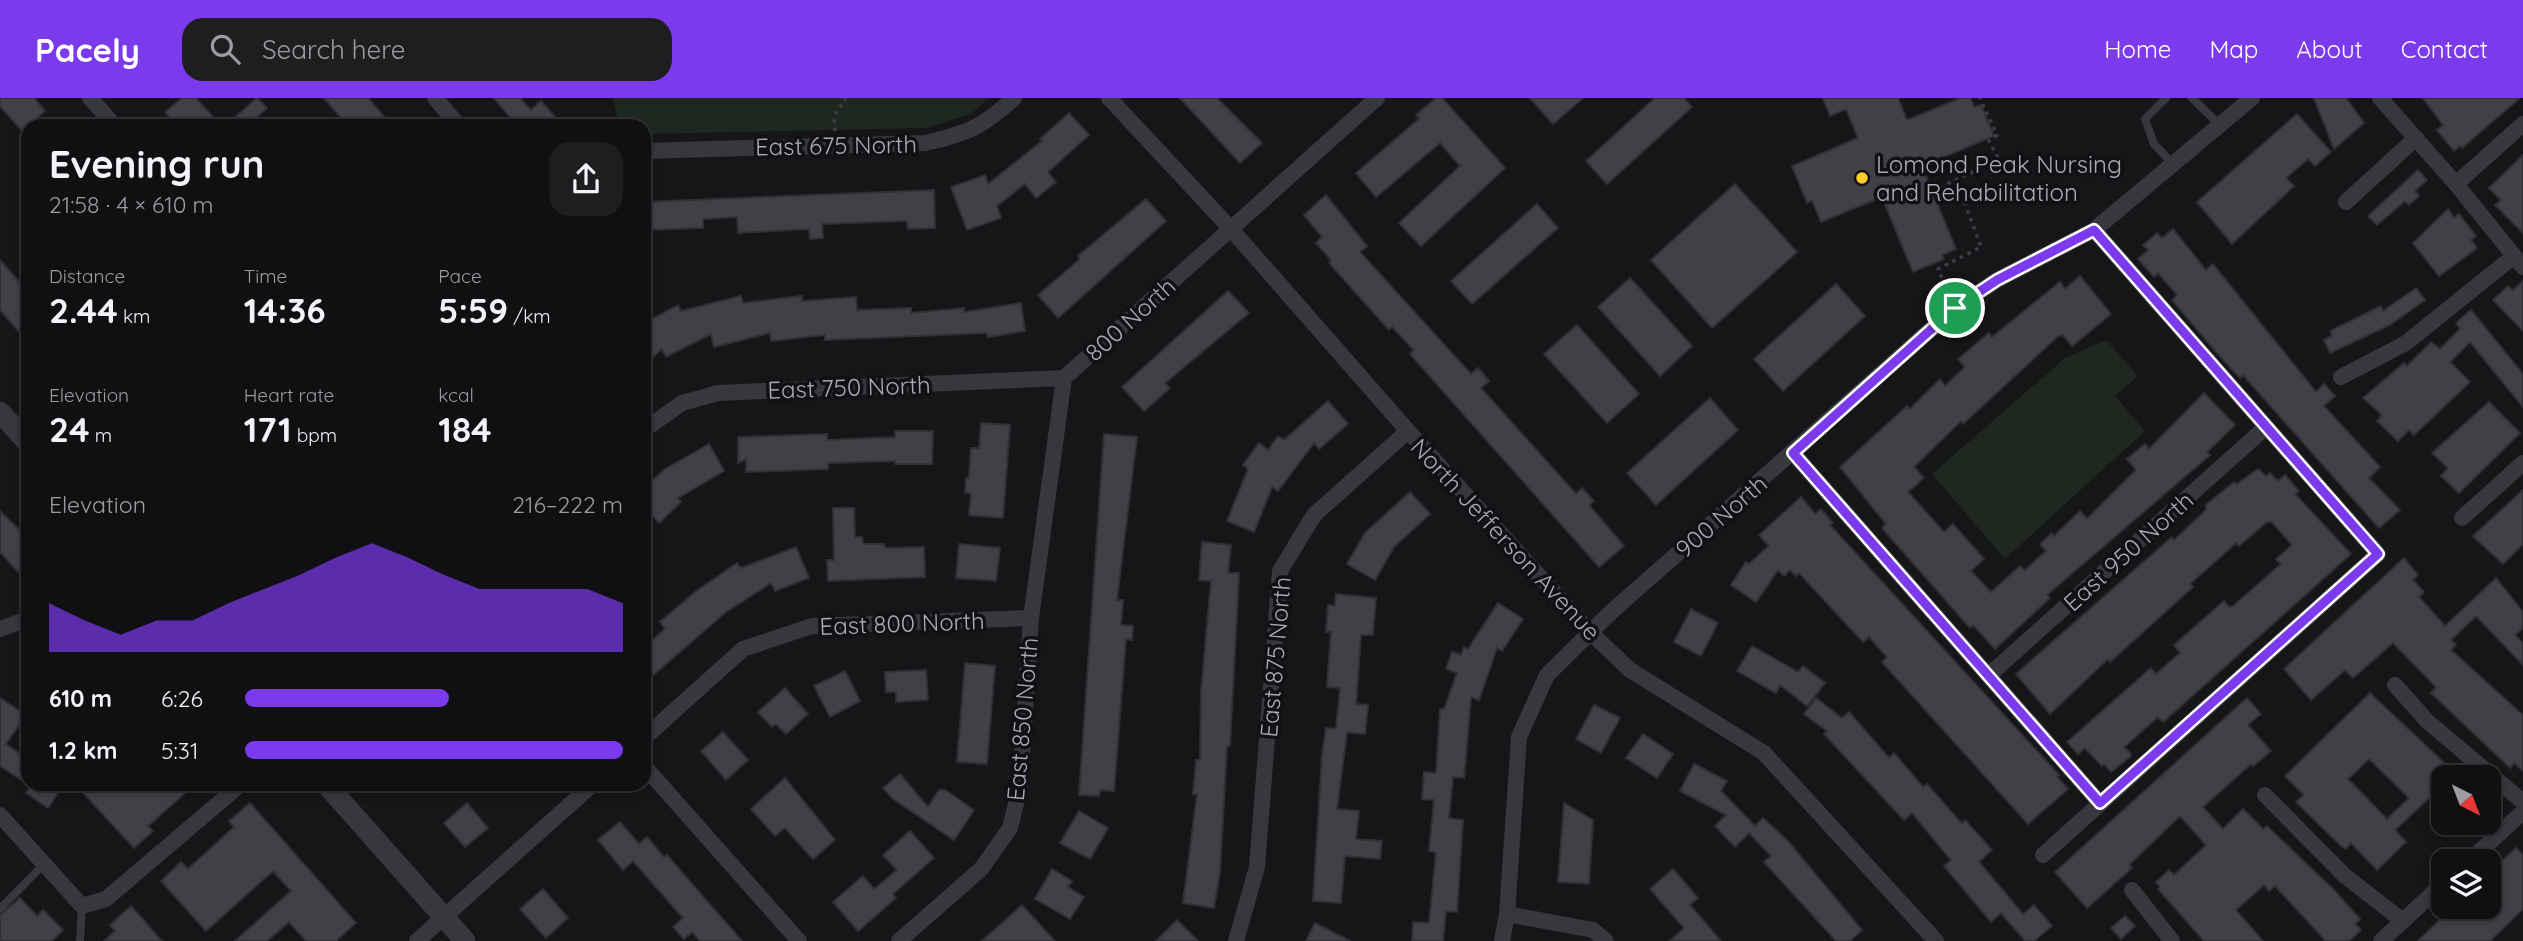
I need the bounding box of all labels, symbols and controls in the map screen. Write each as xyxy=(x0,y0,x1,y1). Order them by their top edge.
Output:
search box xyxy=(182,18,672,81)
text: Pacely xyxy=(35,29,140,70)
icon: search xyxy=(206,30,244,68)
text: Search here xyxy=(262,33,405,66)
text: Home xyxy=(2104,34,2171,64)
text: Map xyxy=(2209,34,2258,64)
text: About xyxy=(2296,34,2363,64)
text: Contact xyxy=(2401,34,2488,64)
street label: East 675 North xyxy=(755,129,917,161)
text: Evening run xyxy=(49,140,264,188)
button: share xyxy=(549,142,623,216)
place label: Lomond Peak Nursing and Rehabilitation xyxy=(1876,149,2122,207)
marker: Lomond Peak Nursing and Rehabilitation xyxy=(1854,170,1870,186)
text: 21:58 · 4 × 610 m xyxy=(49,190,214,219)
text: Distance xyxy=(49,264,125,288)
text: Time xyxy=(244,264,287,288)
text: Pace xyxy=(438,264,482,288)
street label: 800 North xyxy=(1079,271,1181,367)
pin xyxy=(1925,278,1985,338)
text: 2.44 xyxy=(49,288,118,332)
text: 14:36 xyxy=(244,288,326,332)
text: 5:59 xyxy=(438,288,508,332)
icon: arrive xyxy=(1936,289,1974,327)
text: km xyxy=(118,304,150,328)
text: /km xyxy=(508,304,551,328)
street label: East 750 North xyxy=(767,369,931,405)
text: Elevation xyxy=(49,383,129,407)
text: Heart rate xyxy=(244,383,334,407)
text: kcal xyxy=(438,383,474,407)
text: 24 xyxy=(49,407,90,451)
text: 171 xyxy=(244,407,292,451)
text: 184 xyxy=(438,407,492,451)
text: m xyxy=(90,423,112,447)
text: bpm xyxy=(292,423,337,447)
street label: North Jefferson Avenue xyxy=(1405,432,1607,646)
street label: 900 North xyxy=(1669,468,1773,564)
street label: East 950 North xyxy=(2057,485,2199,617)
text: Elevation xyxy=(49,490,146,519)
text: 216–222 m xyxy=(512,490,623,519)
street label: East 875 North xyxy=(1253,575,1297,739)
street label: East 800 North xyxy=(819,605,985,641)
street label: East 850 North xyxy=(1000,636,1044,802)
text: 610 m xyxy=(49,684,112,713)
text: 6:26 xyxy=(161,684,203,713)
text: 1.2 km xyxy=(49,736,118,765)
text: 5:31 xyxy=(161,736,198,765)
north arrow xyxy=(2431,765,2501,835)
map controls xyxy=(2431,765,2501,919)
button: layers xyxy=(2431,849,2501,919)

